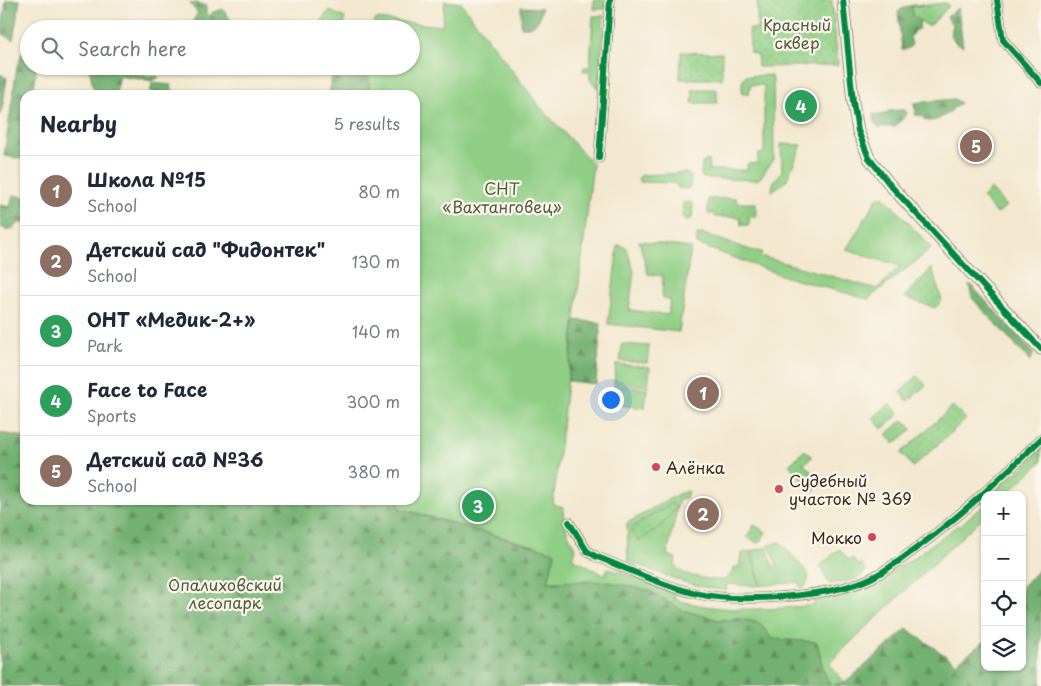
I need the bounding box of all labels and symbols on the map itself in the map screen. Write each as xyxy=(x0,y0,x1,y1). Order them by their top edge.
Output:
park label: Красный сквер xyxy=(763,12,831,54)
pin: 4 xyxy=(785,87,817,125)
pin: 5 xyxy=(960,127,992,165)
park label: СНТ «Вахтанговец» xyxy=(442,176,562,218)
pin: 1 xyxy=(687,374,719,412)
your location xyxy=(598,387,624,413)
place label: Алёнка xyxy=(666,455,725,479)
marker: Алёнка xyxy=(650,461,662,473)
place label: Судебный участок № 369 xyxy=(789,468,912,510)
marker: Судебный участок № 369 xyxy=(773,483,785,495)
pin: 3 xyxy=(462,487,494,525)
pin: 2 xyxy=(687,495,719,533)
place label: Мокко xyxy=(811,525,862,549)
marker: Мокко xyxy=(866,531,878,543)
park label: Опалиховский лесопарк xyxy=(168,572,282,614)

